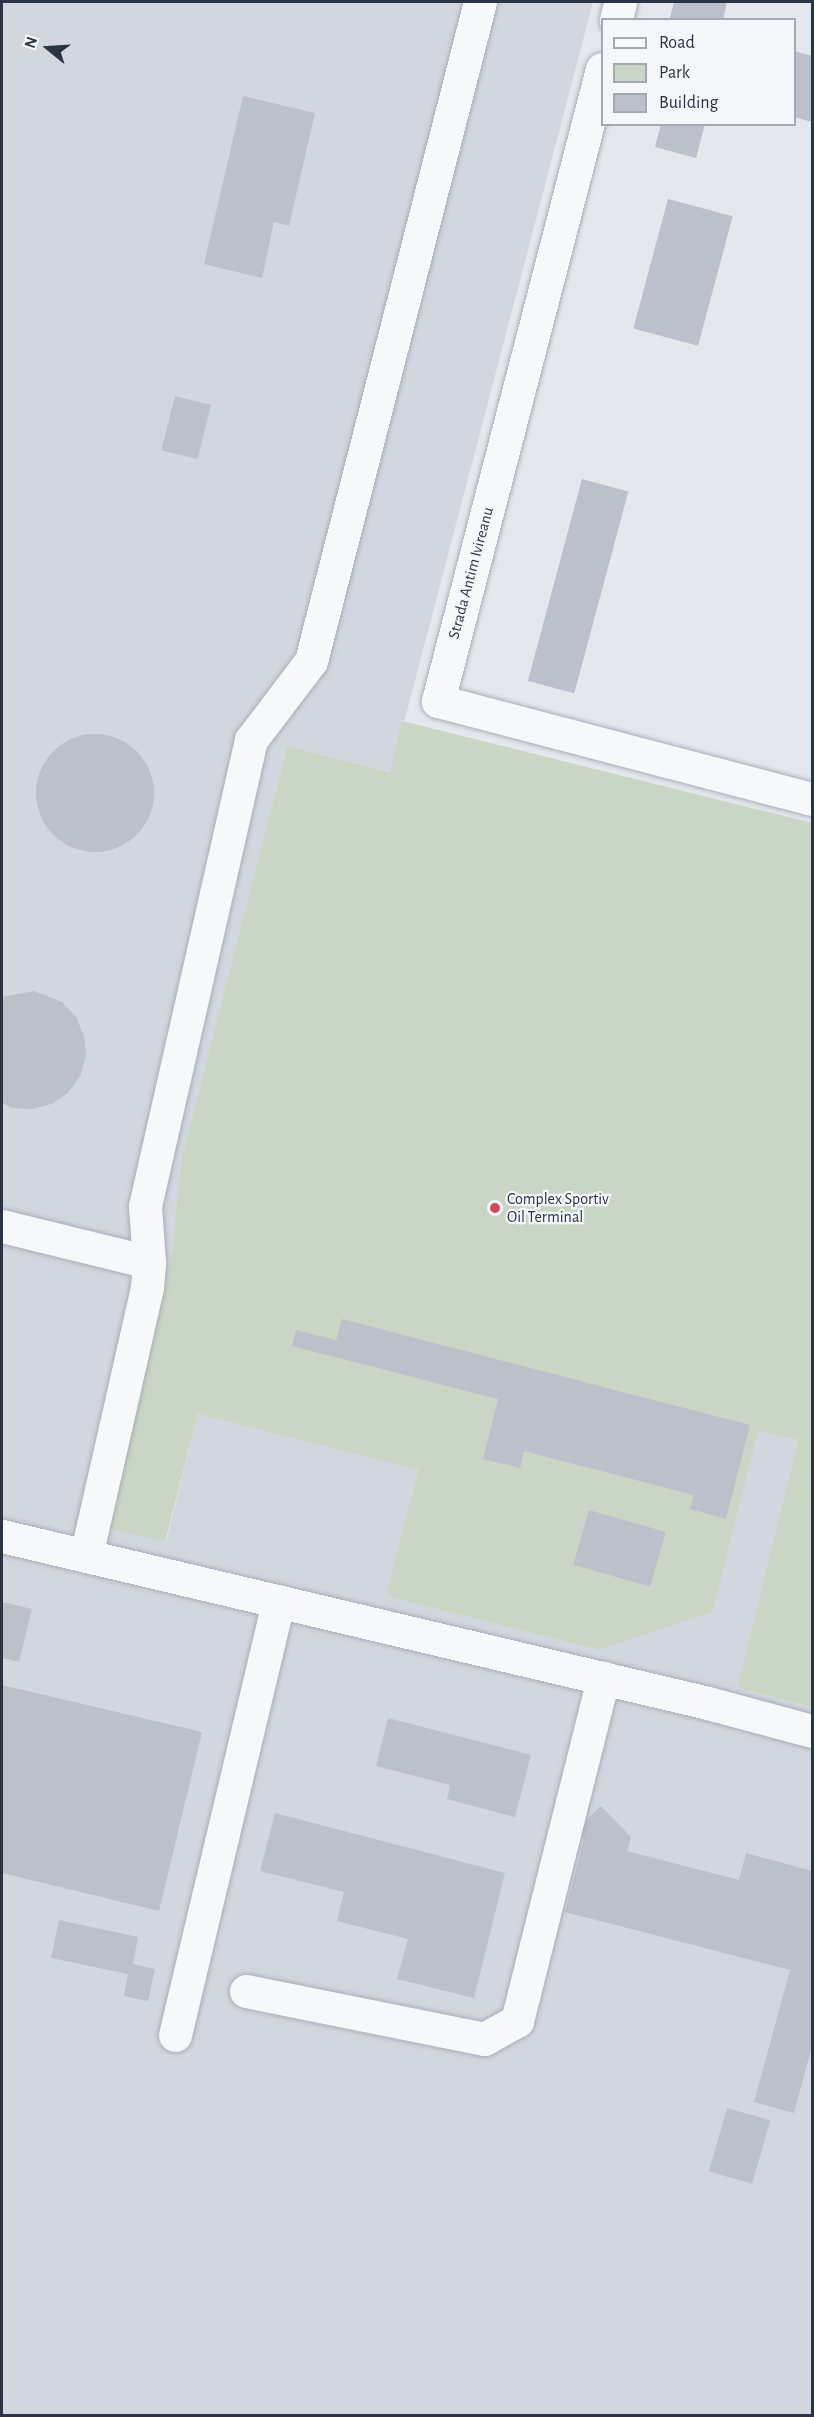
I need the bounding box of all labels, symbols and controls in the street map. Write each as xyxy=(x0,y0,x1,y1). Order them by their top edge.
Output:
north arrow xyxy=(18,18,78,78)
legend xyxy=(601,18,796,126)
text: Road xyxy=(659,34,695,52)
text: N xyxy=(22,35,40,50)
text: Park xyxy=(659,64,690,82)
text: Building xyxy=(659,94,718,112)
street label: Strada Antim Ivireanu xyxy=(444,505,498,641)
place label: Complex Sportiv Oil Terminal xyxy=(507,1189,609,1227)
marker: Complex Sportiv Oil Terminal xyxy=(488,1201,502,1215)

